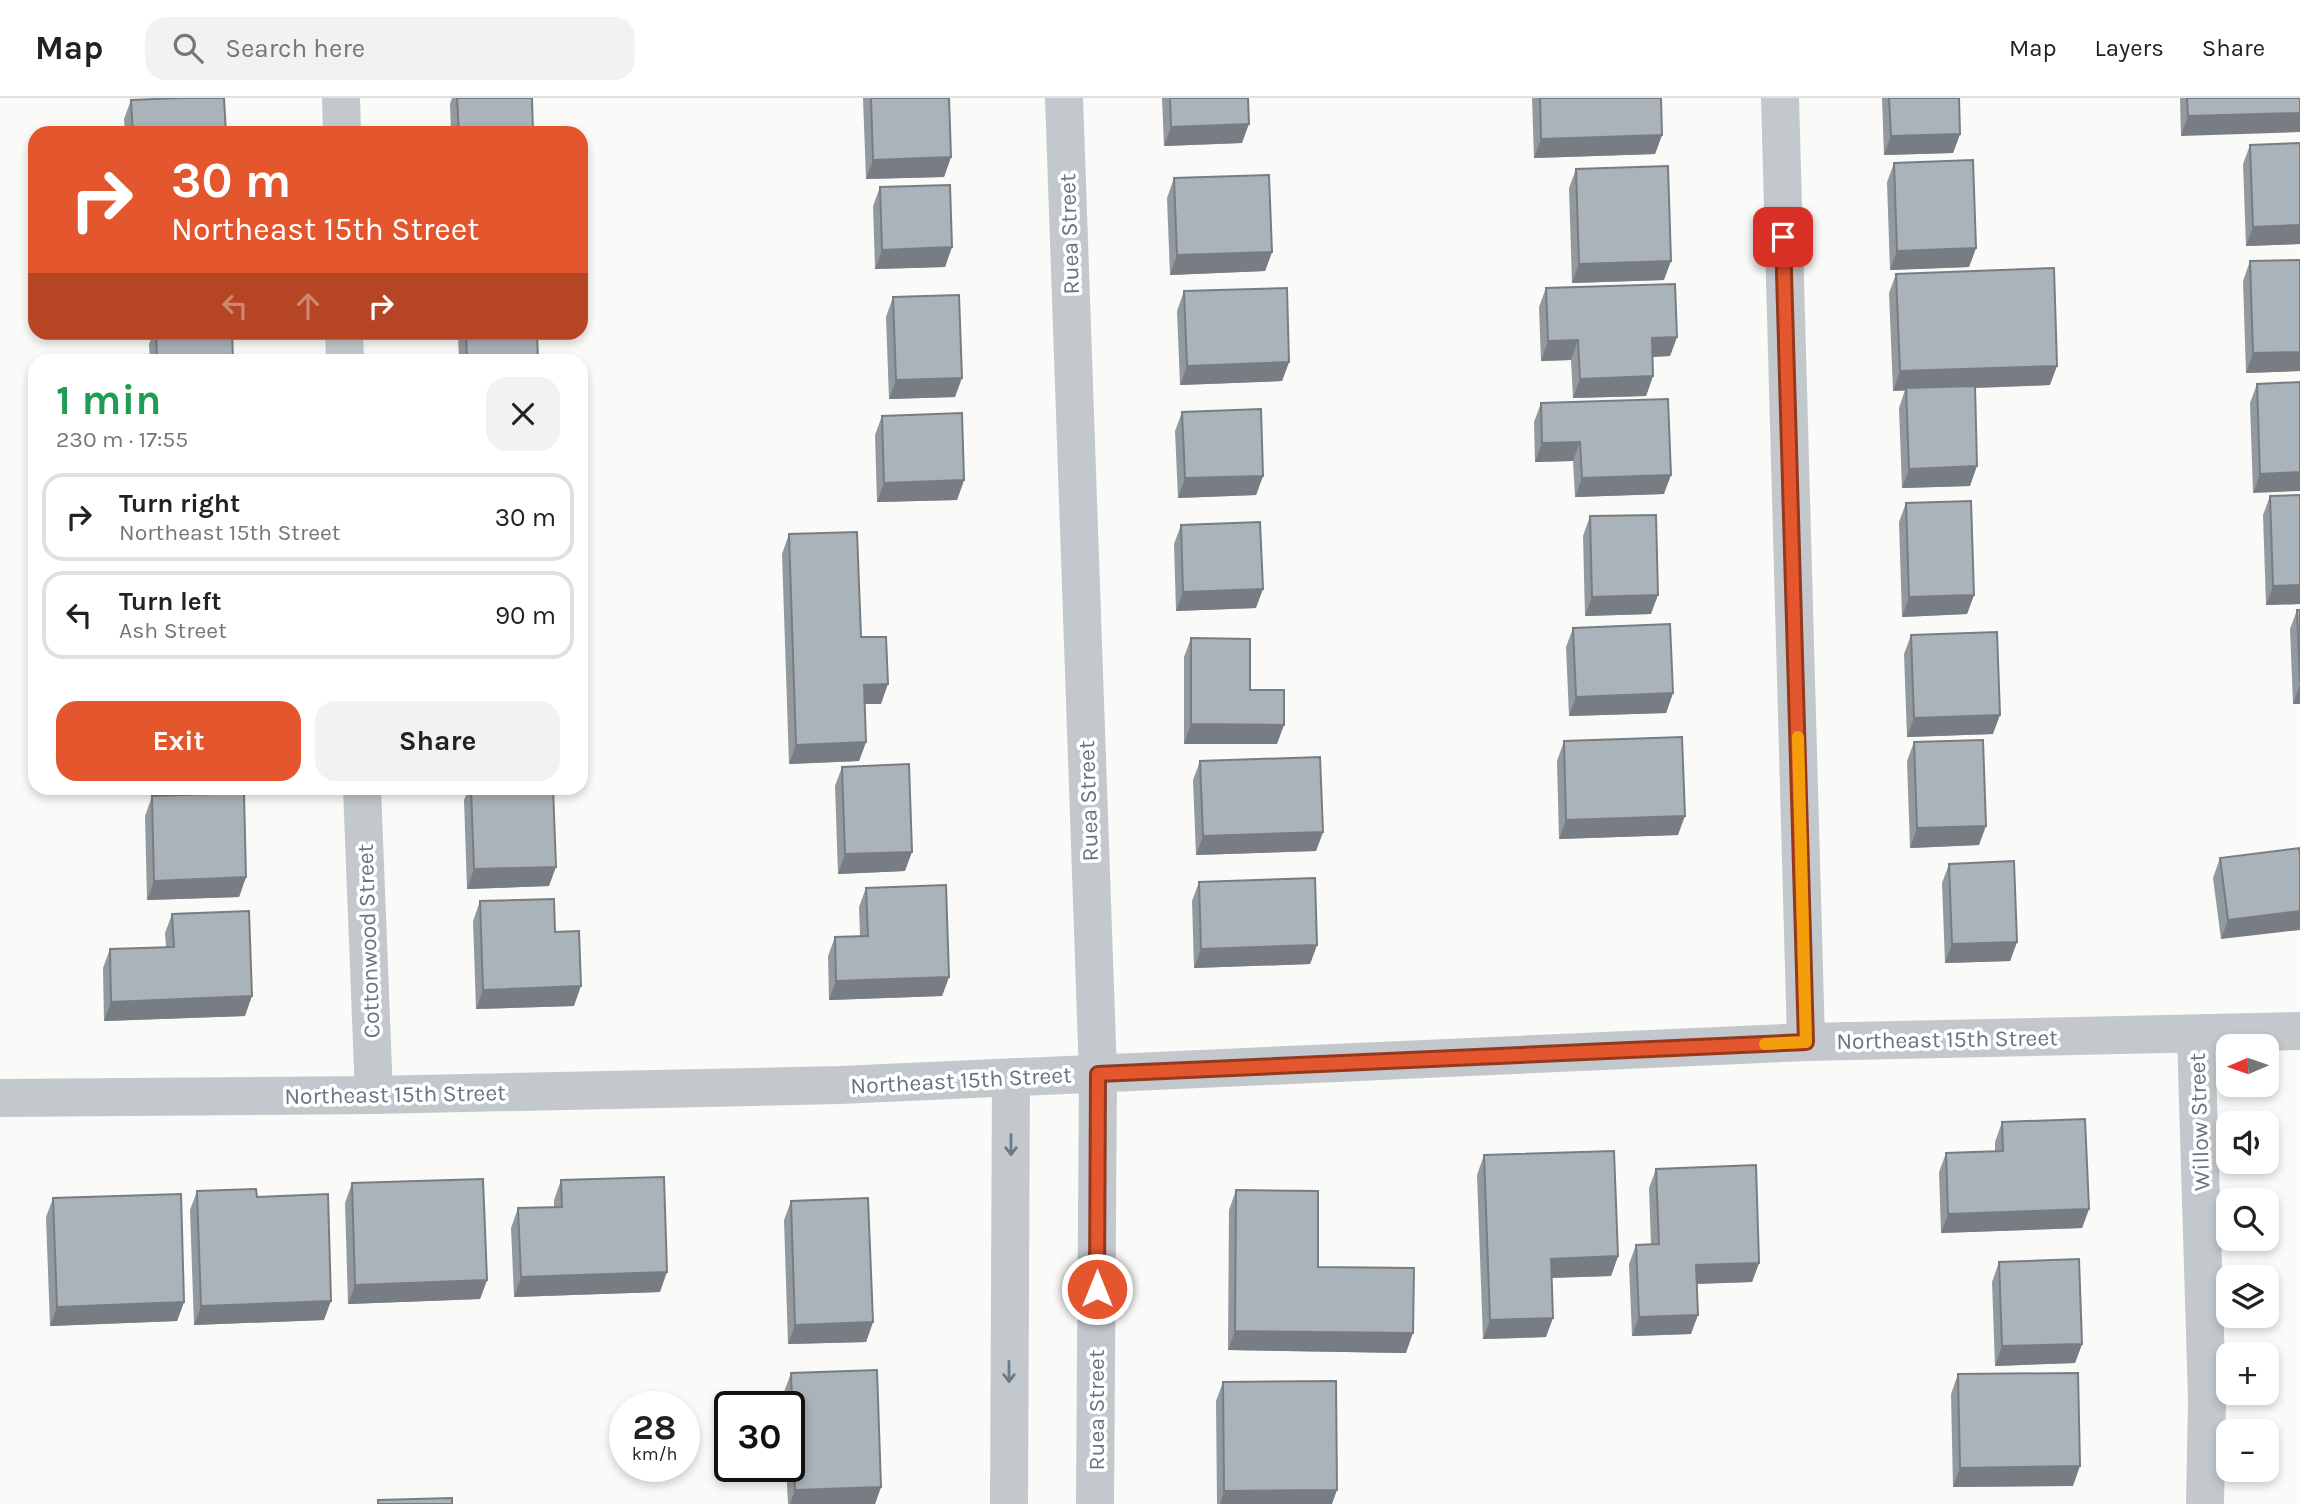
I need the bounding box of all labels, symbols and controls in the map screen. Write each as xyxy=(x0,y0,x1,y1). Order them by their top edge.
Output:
search box xyxy=(145,17,635,80)
text: Map xyxy=(35,29,103,67)
icon: search xyxy=(169,29,207,67)
text: Search here xyxy=(225,33,365,64)
text: Map xyxy=(2009,34,2057,62)
text: Layers xyxy=(2095,34,2164,62)
text: Share xyxy=(2202,34,2265,62)
text: 30 m xyxy=(171,152,291,209)
icon: right xyxy=(56,154,147,245)
street label: Ruea Street xyxy=(1054,173,1085,295)
pin xyxy=(1753,207,1813,267)
text: Northeast 15th Street xyxy=(171,211,479,248)
icon: arrive xyxy=(1764,218,1802,256)
icon: left xyxy=(216,287,254,325)
icon: ahead xyxy=(289,287,327,325)
icon: right xyxy=(362,287,400,325)
text: 1 min xyxy=(56,375,161,425)
button: close xyxy=(486,377,560,451)
text: 230 m · 17:55 xyxy=(56,426,188,453)
text: Turn right xyxy=(119,488,240,519)
icon: right xyxy=(60,498,98,536)
text: 30 m xyxy=(495,502,556,533)
text: Northeast 15th Street xyxy=(119,519,341,546)
text: Turn left xyxy=(119,586,221,617)
icon: left xyxy=(60,596,98,634)
text: 90 m xyxy=(495,600,556,631)
text: Ash Street xyxy=(119,617,227,644)
button: Exit xyxy=(56,701,301,781)
button: Share xyxy=(315,701,560,781)
street label: Ruea Street xyxy=(1073,740,1104,862)
street label: Cottonwood Street xyxy=(352,843,385,1039)
street label: Northeast 15th Street xyxy=(1836,1024,2058,1055)
north arrow xyxy=(2216,1034,2278,1097)
map controls xyxy=(2216,1034,2279,1482)
street label: Willow Street xyxy=(2184,1052,2215,1191)
street label: Northeast 15th Street xyxy=(850,1061,1073,1100)
street label: Northeast 15th Street xyxy=(284,1079,506,1110)
button: sound xyxy=(2216,1111,2279,1174)
one-way arrow xyxy=(1004,1133,1018,1156)
button: search xyxy=(2216,1188,2279,1251)
position arrow xyxy=(1060,1252,1134,1326)
button: layers xyxy=(2216,1265,2279,1328)
button: + xyxy=(2216,1342,2279,1405)
street label: Ruea Street xyxy=(1083,1349,1110,1471)
one-way arrow xyxy=(1002,1361,1016,1384)
speed limit sign: 30 xyxy=(714,1391,805,1482)
text: 28 xyxy=(633,1407,676,1448)
button: − xyxy=(2216,1419,2279,1482)
text: km/h xyxy=(632,1443,677,1465)

